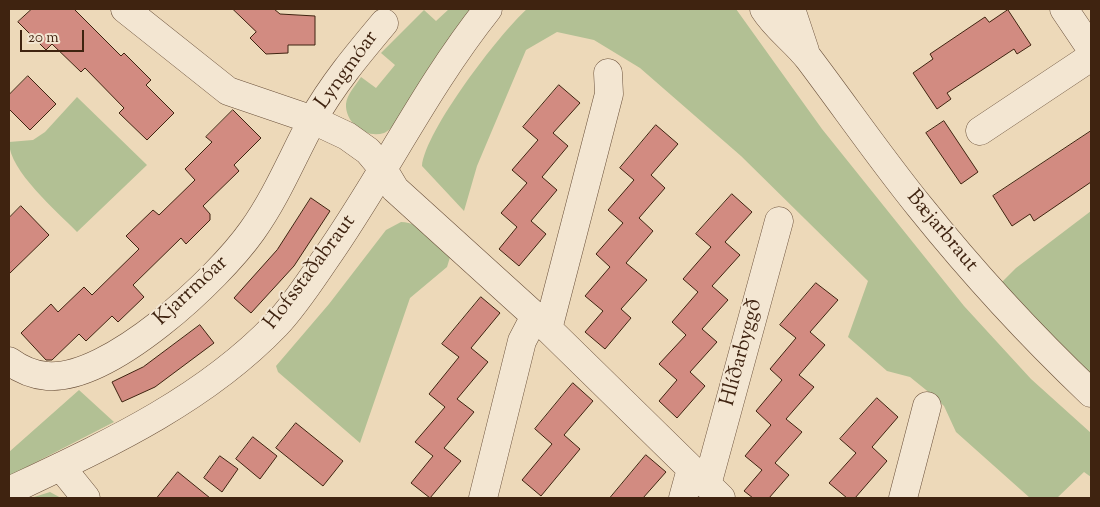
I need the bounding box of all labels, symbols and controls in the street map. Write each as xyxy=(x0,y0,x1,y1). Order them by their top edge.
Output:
scale bar xyxy=(22,20,86,52)
street label: Lyngmóar xyxy=(311,27,385,115)
text: 20 m xyxy=(28,28,59,49)
street label: Bæjarbraut xyxy=(899,186,983,278)
street label: Hofsstaðabraut xyxy=(260,211,362,335)
street label: Kjarrmóar xyxy=(150,252,234,332)
street label: Hlíðarbyggð xyxy=(717,297,769,409)

